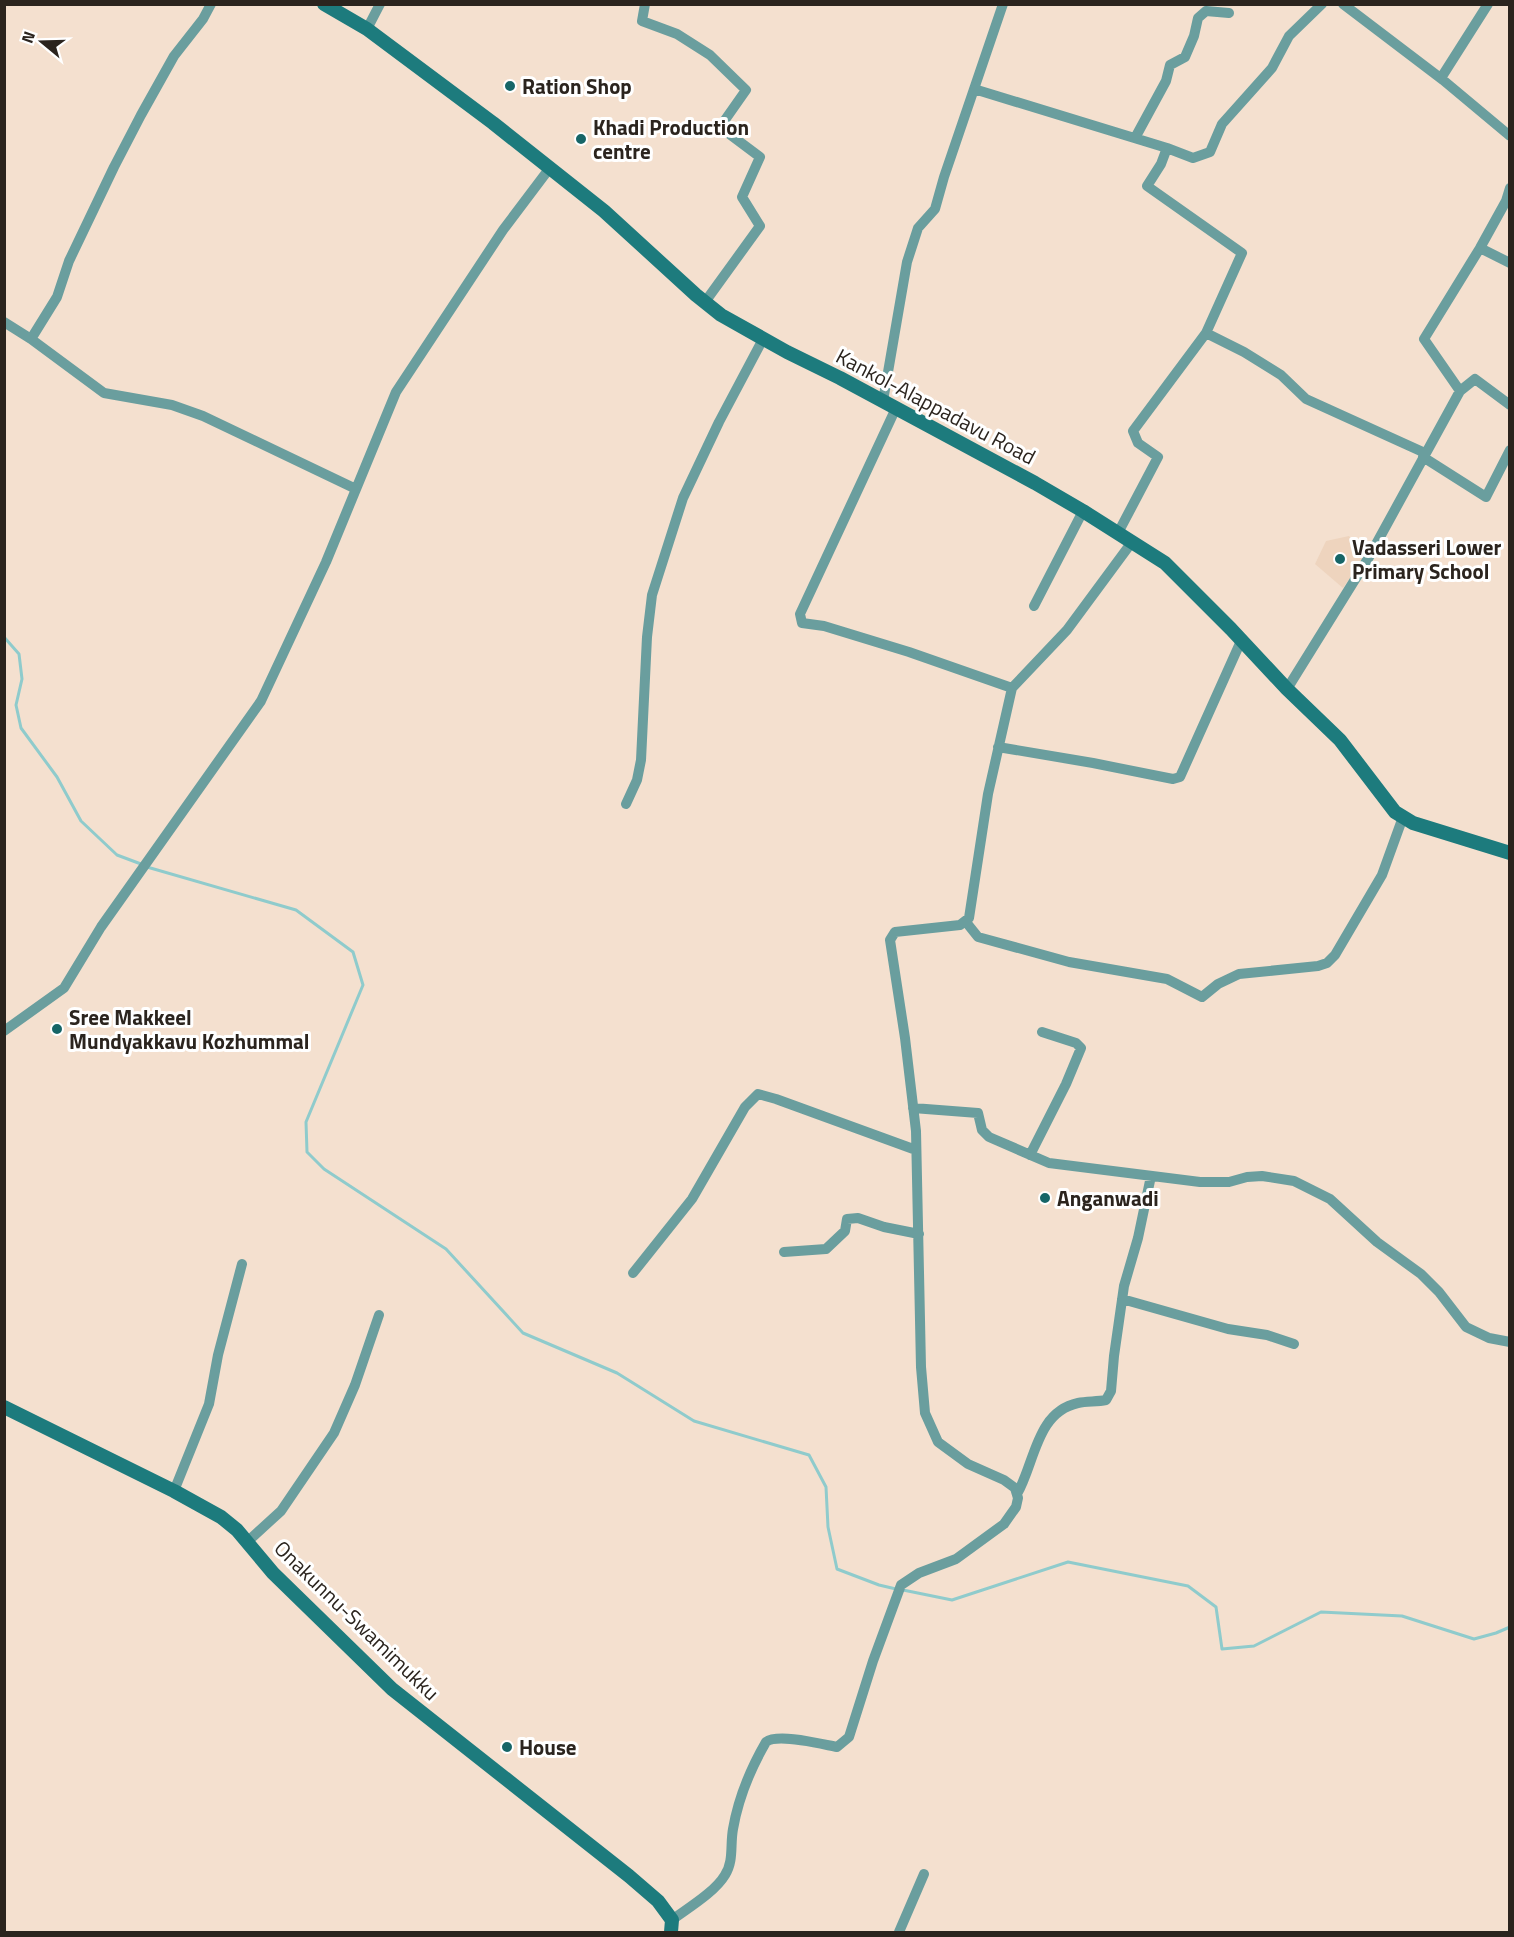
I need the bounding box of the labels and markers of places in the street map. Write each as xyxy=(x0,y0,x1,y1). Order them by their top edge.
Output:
place label: Ration Shop xyxy=(522,70,632,102)
marker: Ration Shop xyxy=(503,79,517,93)
place label: Khadi Production centre xyxy=(593,111,749,167)
marker: Khadi Production centre xyxy=(574,132,588,146)
place label: Vadasseri Lower Primary School xyxy=(1352,531,1502,587)
marker: Vadasseri Lower Primary School xyxy=(1333,552,1347,566)
place label: Sree Makkeel Mundyakkavu Kozhummal xyxy=(69,1001,309,1057)
marker: Sree Makkeel Mundyakkavu Kozhummal xyxy=(50,1022,64,1036)
place label: Anganwadi xyxy=(1057,1182,1159,1214)
marker: Anganwadi xyxy=(1038,1191,1052,1205)
place label: House xyxy=(519,1731,577,1763)
marker: House xyxy=(500,1740,514,1754)

